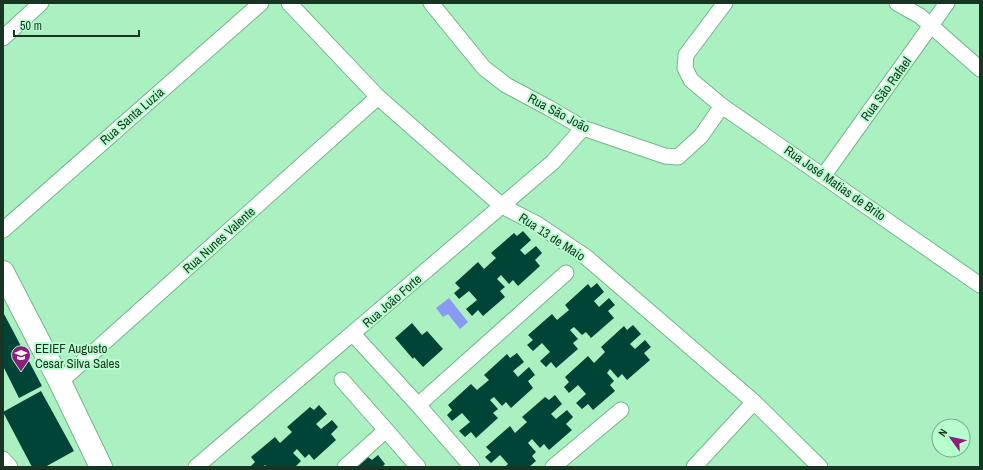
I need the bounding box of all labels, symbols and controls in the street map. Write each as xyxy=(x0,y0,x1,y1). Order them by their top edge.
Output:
scale bar xyxy=(14,12,139,38)
text: 50 m xyxy=(20,18,42,34)
street label: Rua São Rafael xyxy=(857,54,915,124)
street label: Rua Santa Luzia xyxy=(96,83,168,148)
street label: Rua São João xyxy=(525,90,593,136)
street label: Rua José Matias de Brito xyxy=(781,142,889,224)
street label: Rua Nunes Valente xyxy=(179,203,259,277)
street label: Rua 13 de Maio xyxy=(516,209,588,265)
street label: Rua João Forte xyxy=(359,271,425,331)
place label: EEIEF Augusto Cesar Silva Sales xyxy=(35,340,120,372)
school or university icon: EEIEF Augusto Cesar Silva Sales xyxy=(10,344,32,372)
north arrow xyxy=(931,418,971,458)
text: N xyxy=(935,426,950,439)

